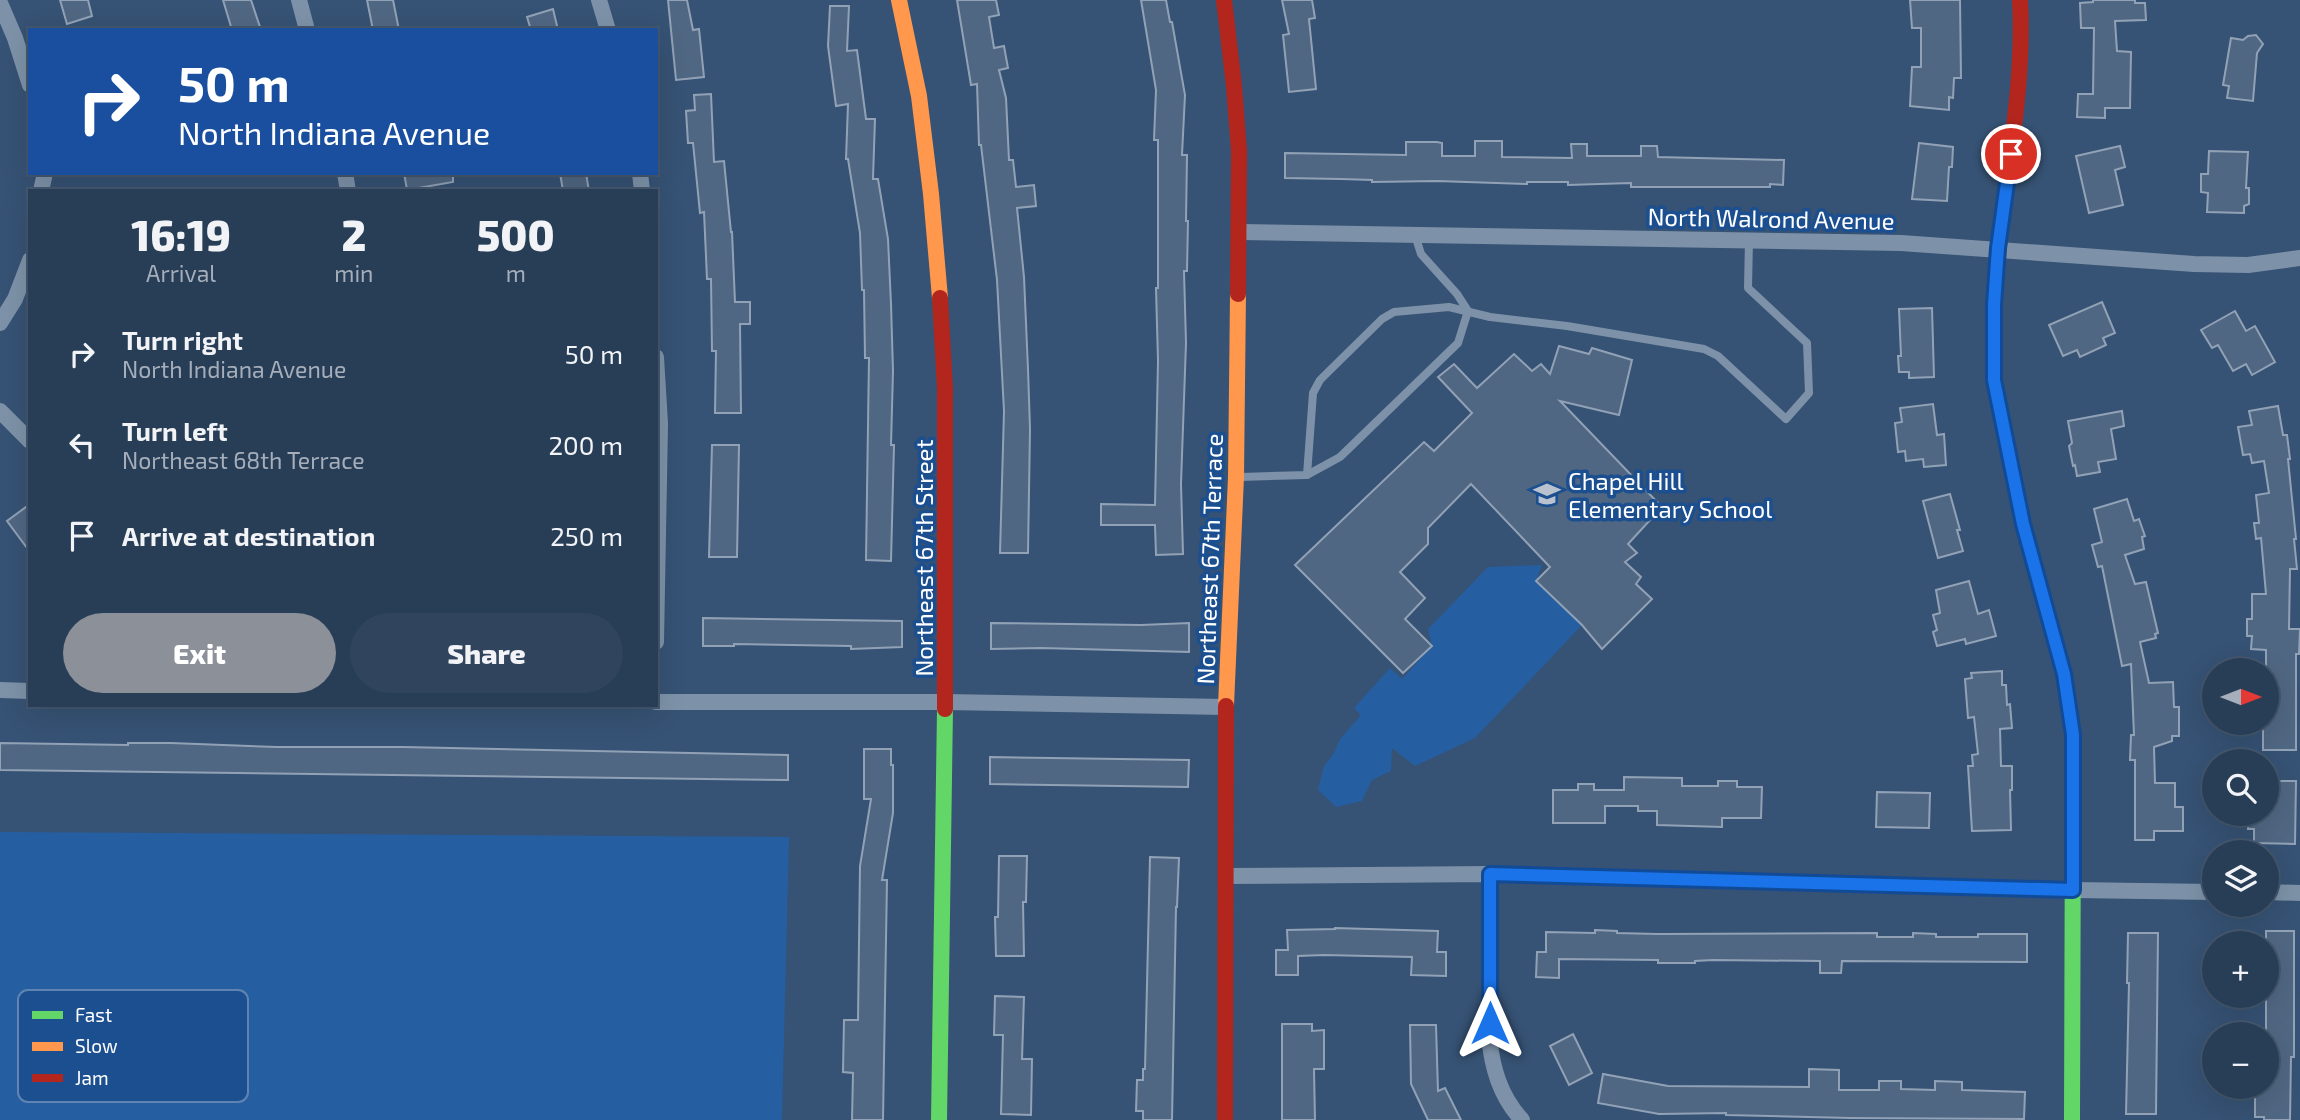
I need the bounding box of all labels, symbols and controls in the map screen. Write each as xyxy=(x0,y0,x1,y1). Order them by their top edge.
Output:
text: 50 m xyxy=(178,53,290,112)
icon: right xyxy=(63,56,154,147)
text: North Indiana Avenue xyxy=(178,113,490,151)
pin xyxy=(1981,124,2041,184)
icon: arrive xyxy=(1992,135,2030,173)
street label: North Walrond Avenue xyxy=(1647,201,1895,235)
text: 16:19 xyxy=(131,209,231,259)
text: 2 xyxy=(341,209,366,259)
text: 500 xyxy=(477,209,555,259)
text: Arrival xyxy=(146,259,216,287)
text: min xyxy=(334,259,373,287)
text: m xyxy=(506,259,526,287)
text: Turn right xyxy=(122,324,243,355)
icon: right xyxy=(63,335,101,373)
text: 50 m xyxy=(565,338,623,369)
text: North Indiana Avenue xyxy=(122,355,346,383)
text: Turn left xyxy=(122,415,228,446)
icon: left xyxy=(63,426,101,464)
text: 200 m xyxy=(548,429,623,460)
street label: Northeast 67th Terrace xyxy=(1190,433,1228,685)
street label: Northeast 67th Street xyxy=(909,439,938,677)
text: Northeast 68th Terrace xyxy=(122,446,365,474)
place label: Chapel Hill Elementary School xyxy=(1568,466,1772,523)
school or university icon: Chapel Hill Elementary School xyxy=(1532,479,1562,509)
icon: arrive xyxy=(63,517,101,555)
text: Arrive at destination xyxy=(122,520,375,551)
text: 250 m xyxy=(550,520,623,551)
button: Exit xyxy=(63,613,336,693)
button: Share xyxy=(350,613,623,693)
north arrow xyxy=(2202,658,2278,735)
map controls xyxy=(2202,658,2279,1099)
button: search xyxy=(2202,749,2279,826)
button: layers xyxy=(2202,840,2279,917)
button: + xyxy=(2202,931,2279,1008)
position arrow xyxy=(1453,986,1527,1060)
legend xyxy=(18,990,248,1102)
text: Fast xyxy=(75,1003,112,1026)
button: − xyxy=(2202,1022,2279,1099)
text: Slow xyxy=(75,1034,118,1057)
text: Jam xyxy=(75,1066,109,1089)

